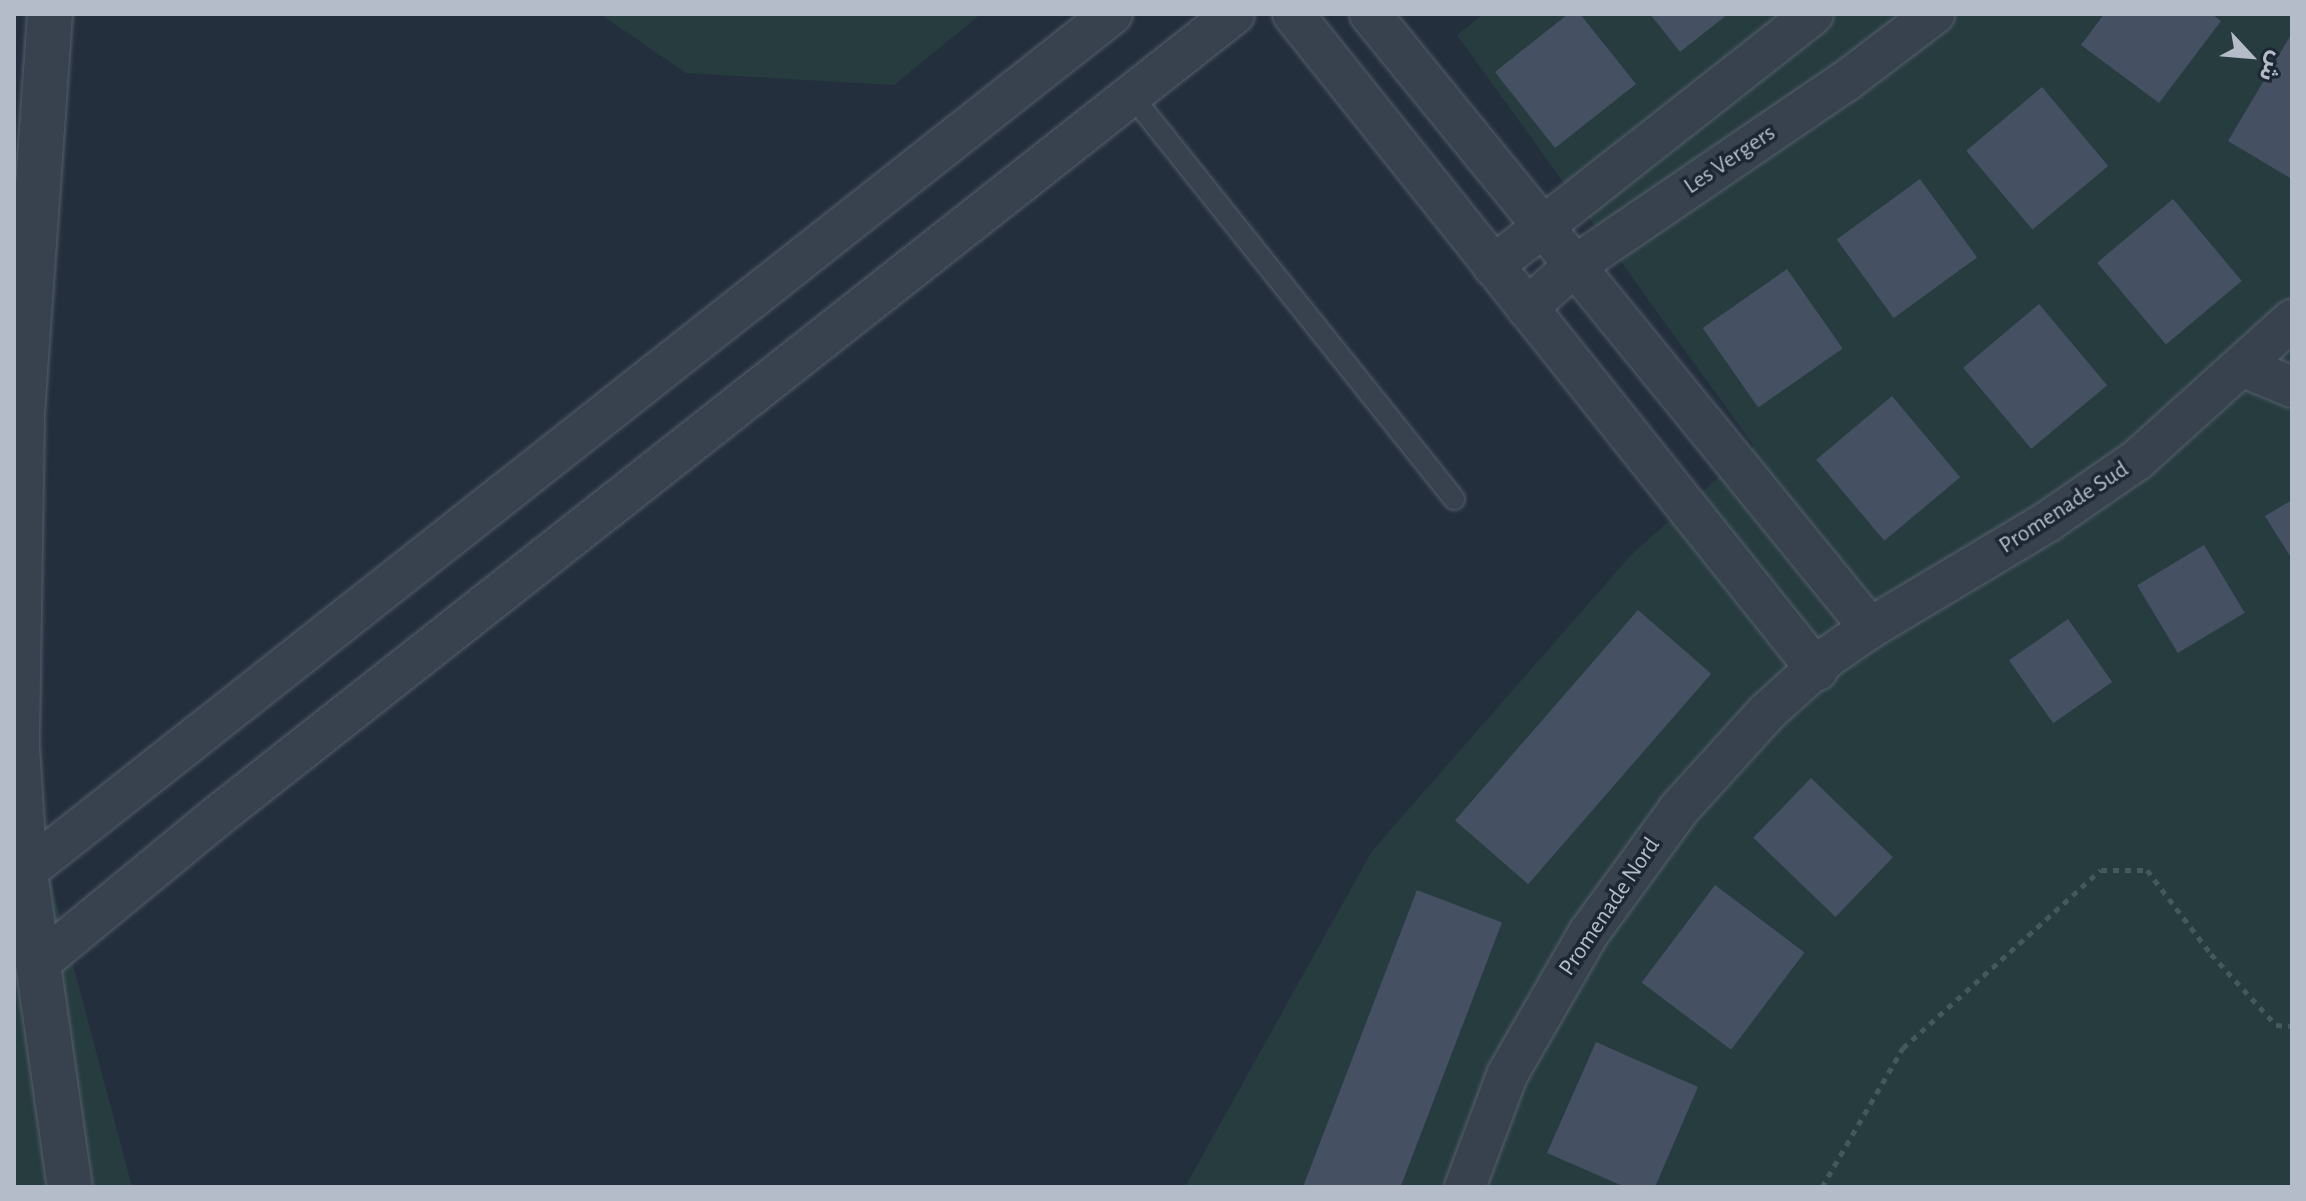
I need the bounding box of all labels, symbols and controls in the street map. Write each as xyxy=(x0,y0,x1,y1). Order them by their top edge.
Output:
north arrow xyxy=(2210,16,2290,96)
text: ش xyxy=(2255,48,2288,85)
street label: Les Vergers xyxy=(1679,119,1781,201)
street label: Promenade Sud xyxy=(1994,455,2134,561)
street label: Promenade Nord xyxy=(1553,833,1667,981)

